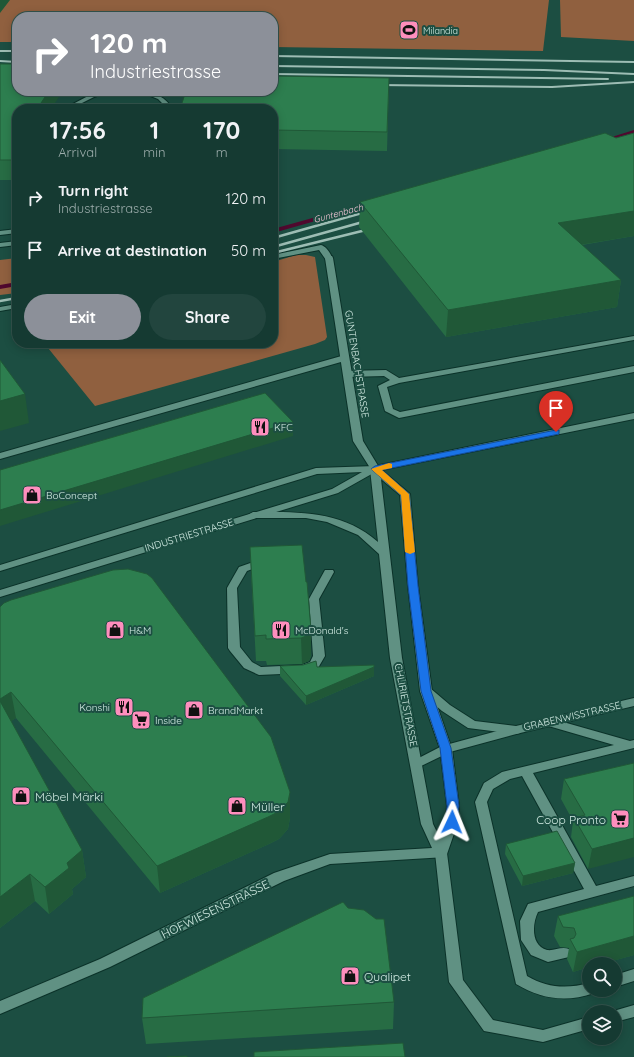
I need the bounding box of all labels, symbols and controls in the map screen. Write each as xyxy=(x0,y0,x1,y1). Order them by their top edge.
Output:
sports icon: Milandia xyxy=(398,19,420,41)
text: 120 m xyxy=(90,25,168,60)
place label: Milandia xyxy=(423,25,458,36)
icon: right xyxy=(24,28,76,80)
text: Industriestrasse xyxy=(90,60,221,83)
text: 17:56 xyxy=(50,115,106,145)
text: 1 xyxy=(150,115,159,145)
text: 170 xyxy=(203,115,240,145)
text: Arrival xyxy=(58,144,97,160)
text: min xyxy=(143,144,166,160)
text: m xyxy=(216,144,228,160)
text: Turn right xyxy=(58,181,129,200)
icon: right xyxy=(24,187,46,209)
text: 120 m xyxy=(225,189,266,208)
text: Industriestrasse xyxy=(58,200,153,216)
water label: Guntenbach xyxy=(312,201,365,225)
icon: arrive xyxy=(24,239,46,261)
text: Arrive at destination xyxy=(58,241,207,260)
text: 50 m xyxy=(231,241,266,260)
button: Exit xyxy=(24,294,141,340)
button: Share xyxy=(149,294,266,340)
street label: GUNTENBACHSTRASSE xyxy=(342,309,372,419)
pin xyxy=(539,391,573,432)
icon: arrive xyxy=(545,397,567,419)
restaurant icon: KFC xyxy=(249,416,271,438)
place label: KFC xyxy=(274,421,293,434)
shop icon: BoConcept xyxy=(21,484,43,506)
place label: BoConcept xyxy=(46,489,98,502)
street label: INDUSTRIESTRASSE xyxy=(143,515,235,555)
shop icon: H&M xyxy=(104,619,126,641)
restaurant icon: McDonald's xyxy=(270,619,292,641)
place label: H&M xyxy=(129,624,151,637)
place label: McDonald's xyxy=(295,624,349,637)
street label: CHLIRIETSTRASSE xyxy=(392,662,420,748)
restaurant icon: Konshi xyxy=(113,696,135,718)
street label: GRABENWISSTRASSE xyxy=(522,698,622,733)
shop icon: BrandMarkt xyxy=(183,699,205,721)
place label: Konshi xyxy=(79,701,110,714)
place label: BrandMarkt xyxy=(208,704,264,717)
supermarket icon: Inside xyxy=(130,709,152,731)
place label: Inside xyxy=(155,714,182,727)
shop icon: Möbel Märki xyxy=(10,785,32,807)
place label: Möbel Märki xyxy=(35,789,103,804)
shop icon: Müller xyxy=(226,795,248,817)
place label: Müller xyxy=(251,799,285,814)
position arrow xyxy=(431,801,473,843)
supermarket icon: Coop Pronto xyxy=(609,808,631,830)
place label: Coop Pronto xyxy=(536,812,606,827)
street label: HOFWIESENSTRASSE xyxy=(158,876,272,942)
map controls xyxy=(582,957,622,1045)
button: search xyxy=(582,957,622,997)
shop icon: Qualipet xyxy=(339,965,361,987)
place label: Qualipet xyxy=(364,969,411,984)
button: layers xyxy=(582,1005,622,1045)

